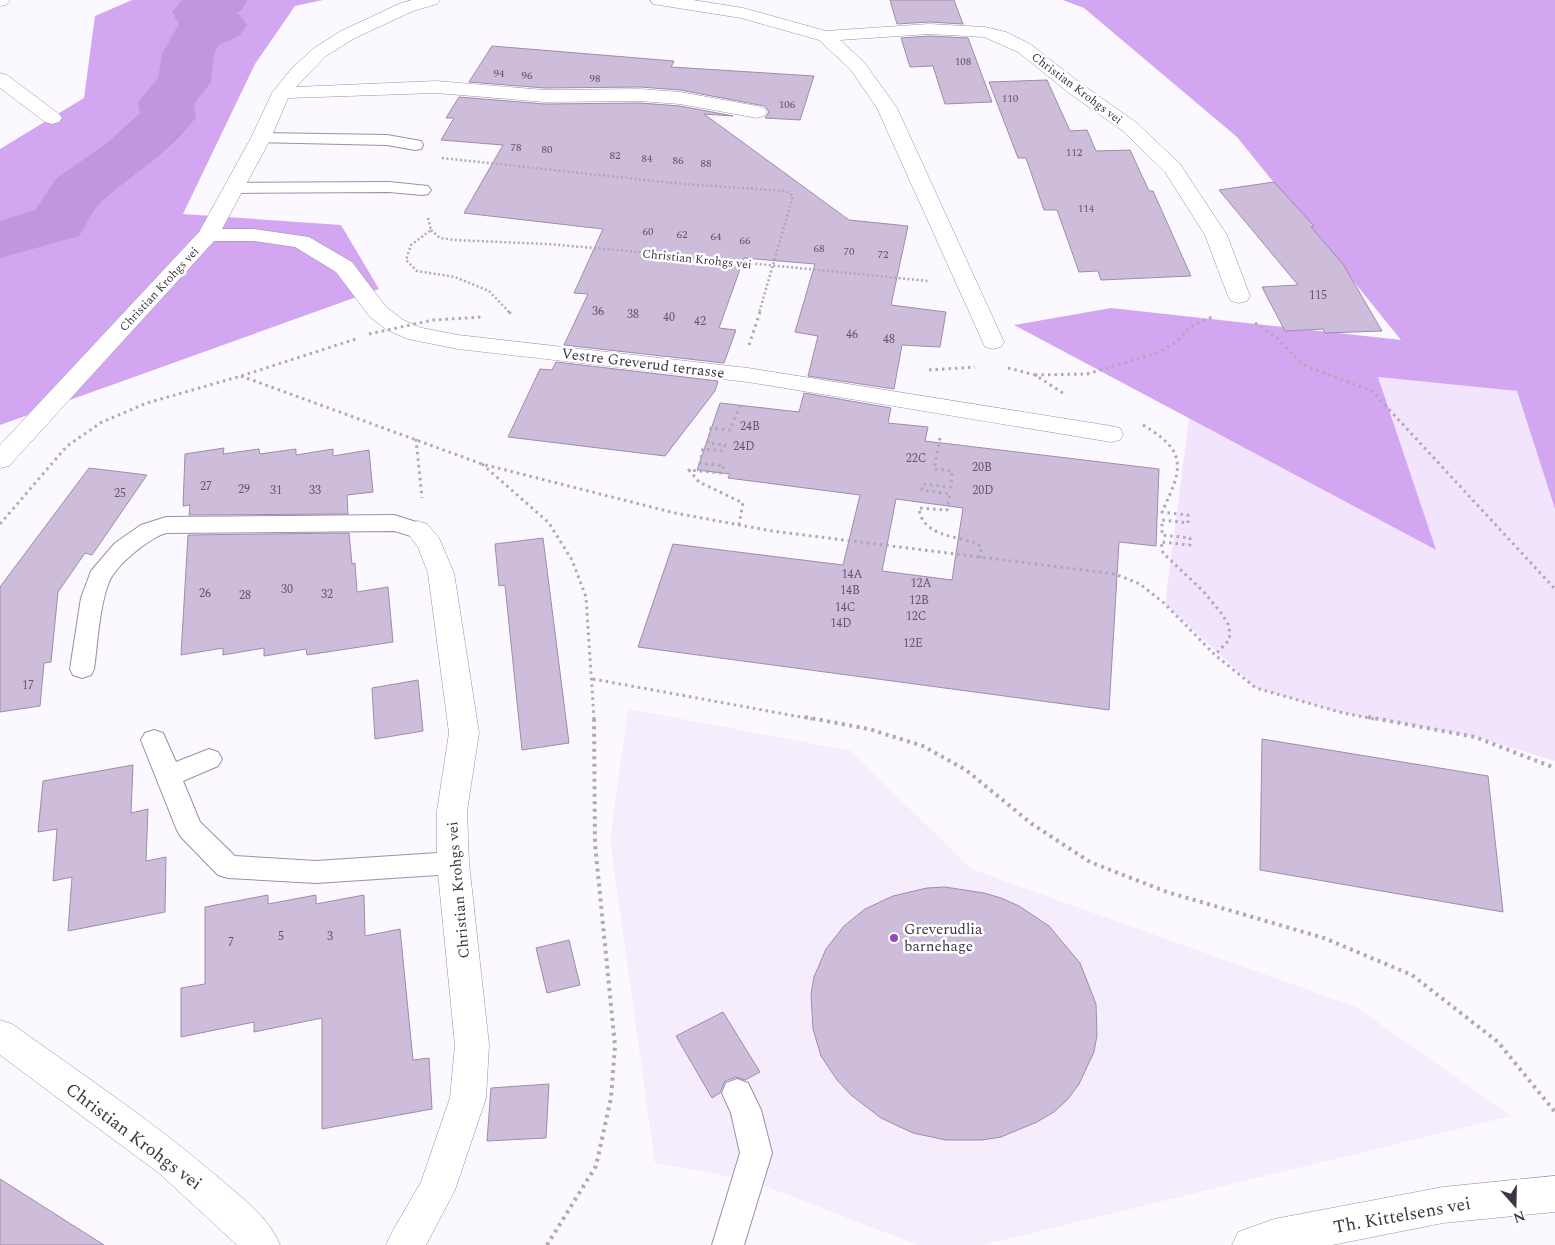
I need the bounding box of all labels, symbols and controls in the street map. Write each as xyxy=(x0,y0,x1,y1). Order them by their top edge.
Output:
street label: Christian Krohgs vei xyxy=(1027,48,1126,129)
house number: 108 xyxy=(955,53,972,70)
house number: 94 xyxy=(494,65,505,82)
house number: 96 xyxy=(522,67,533,84)
house number: 98 xyxy=(590,70,601,87)
house number: 110 xyxy=(1002,90,1019,107)
house number: 106 xyxy=(779,96,796,113)
house number: 78 xyxy=(511,139,522,156)
house number: 80 xyxy=(542,141,553,158)
house number: 112 xyxy=(1066,144,1083,161)
house number: 82 xyxy=(610,147,621,164)
house number: 84 xyxy=(642,150,653,167)
house number: 86 xyxy=(673,152,684,169)
house number: 88 xyxy=(701,155,712,172)
house number: 114 xyxy=(1078,200,1095,217)
house number: 60 xyxy=(643,223,654,240)
house number: 62 xyxy=(677,226,688,243)
house number: 64 xyxy=(711,228,722,245)
house number: 66 xyxy=(740,232,751,249)
house number: 68 xyxy=(814,240,825,257)
street label: Christian Krohgs vei xyxy=(115,243,204,336)
house number: 70 xyxy=(844,243,855,260)
street label: Christian Krohgs vei xyxy=(641,244,753,275)
house number: 72 xyxy=(878,246,889,263)
house number: 115 xyxy=(1309,286,1327,305)
house number: 36 xyxy=(592,302,604,321)
house number: 38 xyxy=(627,305,639,324)
house number: 40 xyxy=(663,308,675,327)
house number: 42 xyxy=(694,312,706,331)
house number: 46 xyxy=(846,325,858,344)
house number: 48 xyxy=(883,330,895,349)
street label: Vestre Greverud terrasse xyxy=(560,342,726,385)
house number: 24B xyxy=(740,417,760,436)
house number: 24D xyxy=(733,437,755,456)
house number: 22C xyxy=(906,449,926,468)
house number: 20B xyxy=(972,458,992,477)
house number: 27 xyxy=(200,477,212,496)
house number: 29 xyxy=(238,480,250,499)
house number: 31 xyxy=(270,481,282,500)
house number: 33 xyxy=(309,481,321,500)
house number: 20D xyxy=(972,481,994,500)
house number: 25 xyxy=(114,484,126,503)
house number: 14A xyxy=(841,565,863,584)
house number: 12A xyxy=(910,574,932,593)
house number: 30 xyxy=(281,580,293,599)
house number: 14B xyxy=(840,581,860,600)
house number: 26 xyxy=(199,584,211,603)
house number: 32 xyxy=(321,585,333,604)
house number: 28 xyxy=(239,586,251,605)
house number: 12B xyxy=(909,591,929,610)
house number: 14C xyxy=(835,598,855,617)
house number: 12C xyxy=(906,607,926,626)
house number: 14D xyxy=(830,614,852,633)
house number: 12E xyxy=(903,634,923,653)
house number: 17 xyxy=(22,676,34,695)
street label: Christian Krohgs vei xyxy=(441,821,476,959)
place label: Greverudlia barnehage xyxy=(904,918,983,958)
house number: 5 xyxy=(278,927,284,946)
house number: 3 xyxy=(327,927,333,946)
marker: Greverudlia barnehage xyxy=(888,932,900,944)
house number: 7 xyxy=(228,933,234,952)
street label: Christian Krohgs vei xyxy=(60,1076,208,1197)
north arrow xyxy=(1490,1180,1540,1230)
street label: Th. Kittelsens vei xyxy=(1331,1190,1473,1241)
text: N xyxy=(1510,1205,1528,1229)

